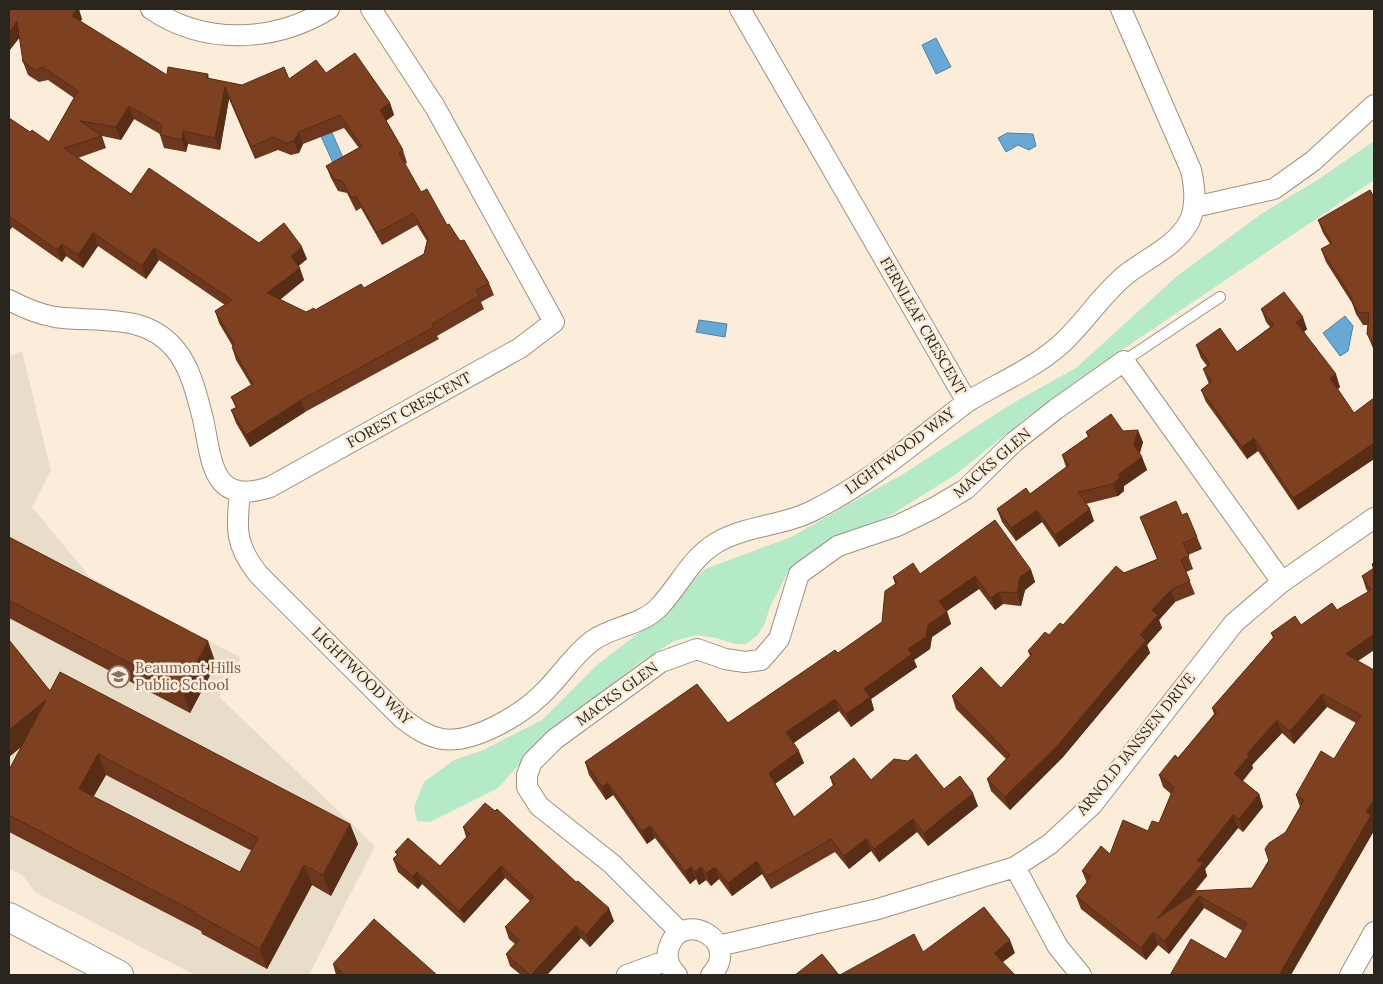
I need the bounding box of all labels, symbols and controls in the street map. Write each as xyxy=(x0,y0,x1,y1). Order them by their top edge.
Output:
street label: FERNLEAF CRESCENT xyxy=(876,253,971,399)
street label: FOREST CRESCENT xyxy=(343,367,475,452)
street label: LIGHTWOOD WAY xyxy=(841,403,959,498)
street label: MACKS GLEN xyxy=(949,424,1035,502)
street label: LIGHTWOOD WAY xyxy=(308,623,417,729)
street label: MACKS GLEN xyxy=(572,657,662,730)
place label: Beaumont Hills Public School xyxy=(135,658,241,694)
school or university icon: Beaumont Hills Public School xyxy=(107,665,131,689)
street label: ARNOLD JANSSEN DRIVE xyxy=(1072,669,1199,820)

